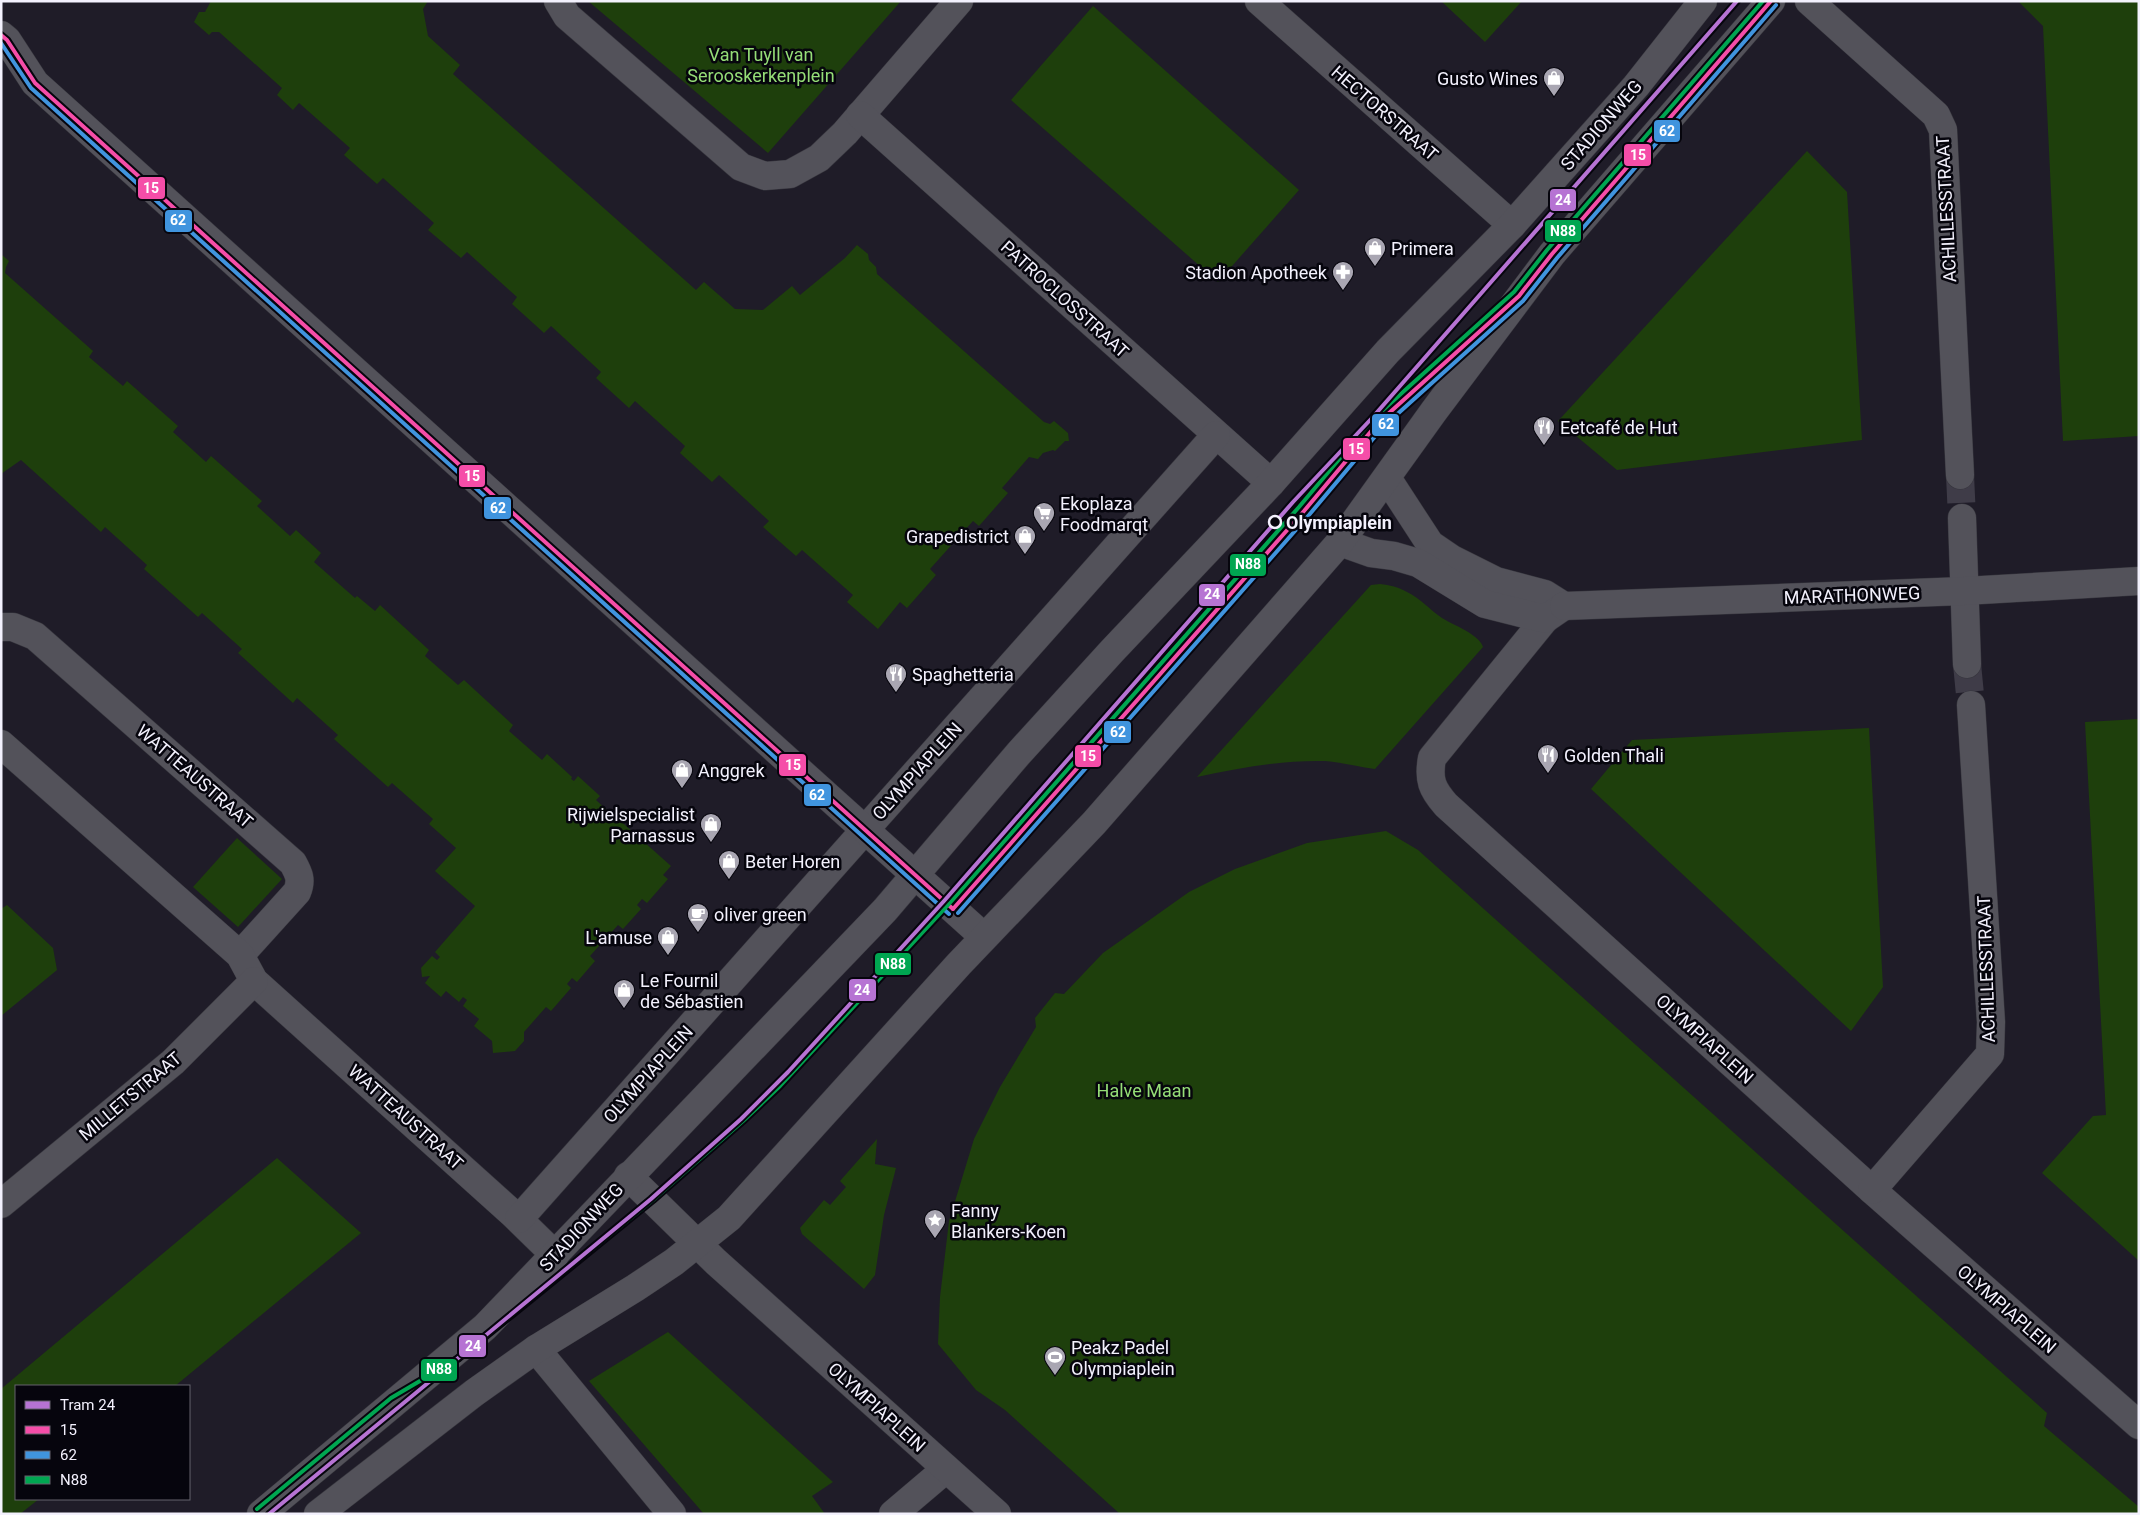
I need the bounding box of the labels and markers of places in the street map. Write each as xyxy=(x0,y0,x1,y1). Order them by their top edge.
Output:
shop icon: Gusto Wines xyxy=(1542,66,1566,97)
place label: Gusto Wines xyxy=(1437,68,1538,89)
shop icon: Primera xyxy=(1363,236,1387,267)
place label: Primera xyxy=(1391,238,1454,259)
pharmacy icon: Stadion Apotheek xyxy=(1331,260,1355,291)
place label: Stadion Apotheek xyxy=(1185,262,1328,283)
restaurant icon: Eetcafé de Hut xyxy=(1532,415,1556,446)
place label: Eetcafé de Hut xyxy=(1560,417,1678,438)
place label: Ekoplaza Foodmarqt xyxy=(1060,493,1148,535)
supermarket icon: Ekoplaza Foodmarqt xyxy=(1032,501,1056,532)
place label: Olympiaplein xyxy=(1286,512,1392,533)
marker: Olympiaplein xyxy=(1268,515,1282,529)
shop icon: Grapedistrict xyxy=(1013,524,1037,555)
place label: Grapedistrict xyxy=(906,526,1009,547)
restaurant icon: Spaghetteria xyxy=(884,662,908,693)
place label: Spaghetteria xyxy=(912,664,1014,685)
restaurant icon: Golden Thali xyxy=(1536,743,1560,774)
place label: Golden Thali xyxy=(1564,745,1664,766)
shop icon: Anggrek xyxy=(670,758,694,789)
place label: Anggrek xyxy=(698,760,765,781)
place label: Rijwielspecialist Parnassus xyxy=(567,804,695,846)
shop icon: Rijwielspecialist Parnassus xyxy=(699,812,723,843)
shop icon: Beter Horen xyxy=(717,849,741,880)
place label: Beter Horen xyxy=(745,851,840,872)
cafe icon: oliver green xyxy=(686,902,710,933)
place label: oliver green xyxy=(714,904,807,925)
shop icon: L'amuse xyxy=(656,925,680,956)
place label: L'amuse xyxy=(585,927,652,948)
place label: Le Fournil de Sébastien xyxy=(640,970,743,1012)
shop icon: Le Fournil de Sébastien xyxy=(612,978,636,1009)
place label: Fanny Blankers-Koen xyxy=(951,1200,1066,1242)
place icon: Fanny Blankers-Koen xyxy=(923,1208,947,1239)
place label: Peakz Padel Olympiaplein xyxy=(1071,1337,1175,1379)
sports icon: Peakz Padel Olympiaplein xyxy=(1043,1345,1067,1376)

